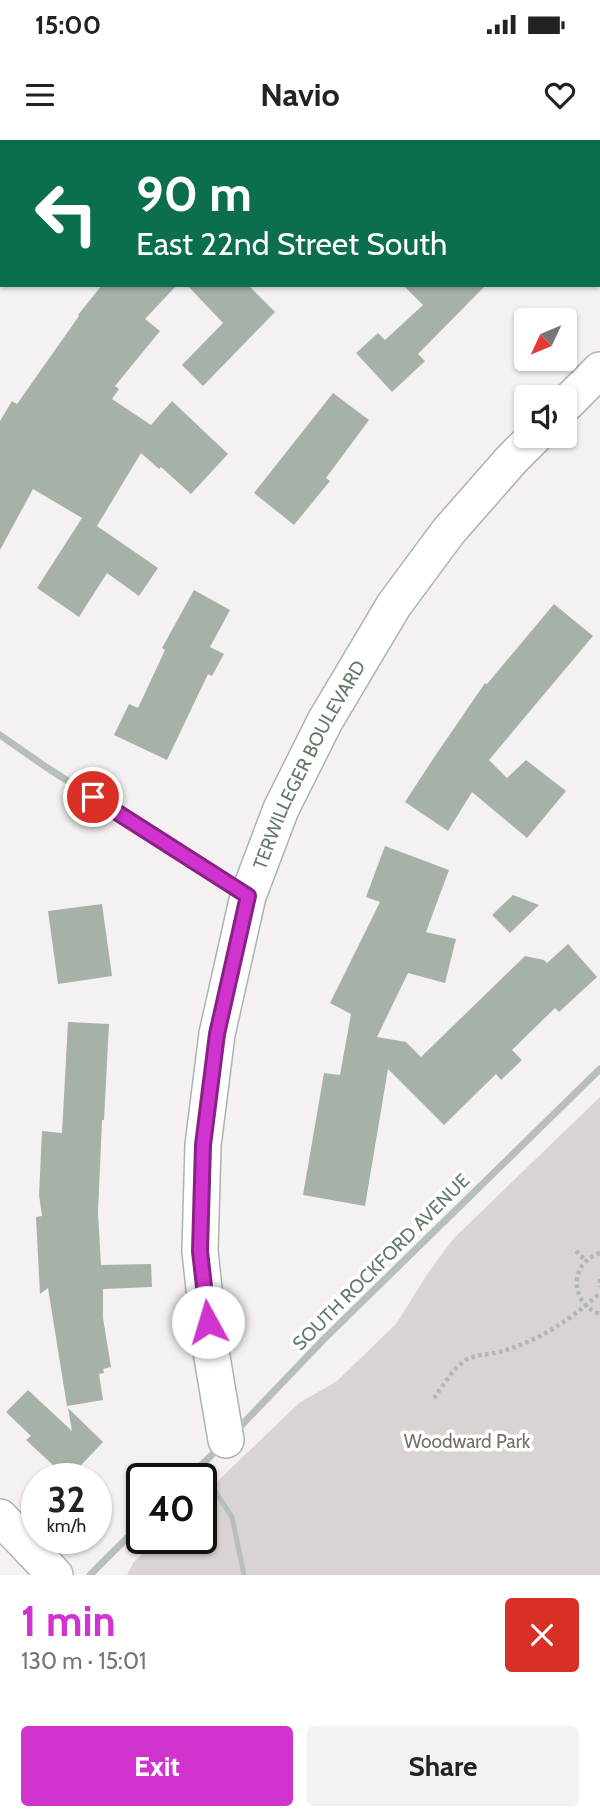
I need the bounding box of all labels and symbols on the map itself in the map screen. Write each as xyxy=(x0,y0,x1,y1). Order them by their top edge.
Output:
north arrow xyxy=(514,308,578,371)
street label: TERWILLEGER BOULEVARD xyxy=(248,656,370,873)
pin xyxy=(63,767,123,827)
street label: SOUTH ROCKFORD AVENUE xyxy=(288,1169,474,1355)
position arrow xyxy=(171,1285,245,1359)
park label: Woodward Park xyxy=(404,1430,531,1453)
speed limit sign: 40 xyxy=(126,1463,217,1554)

